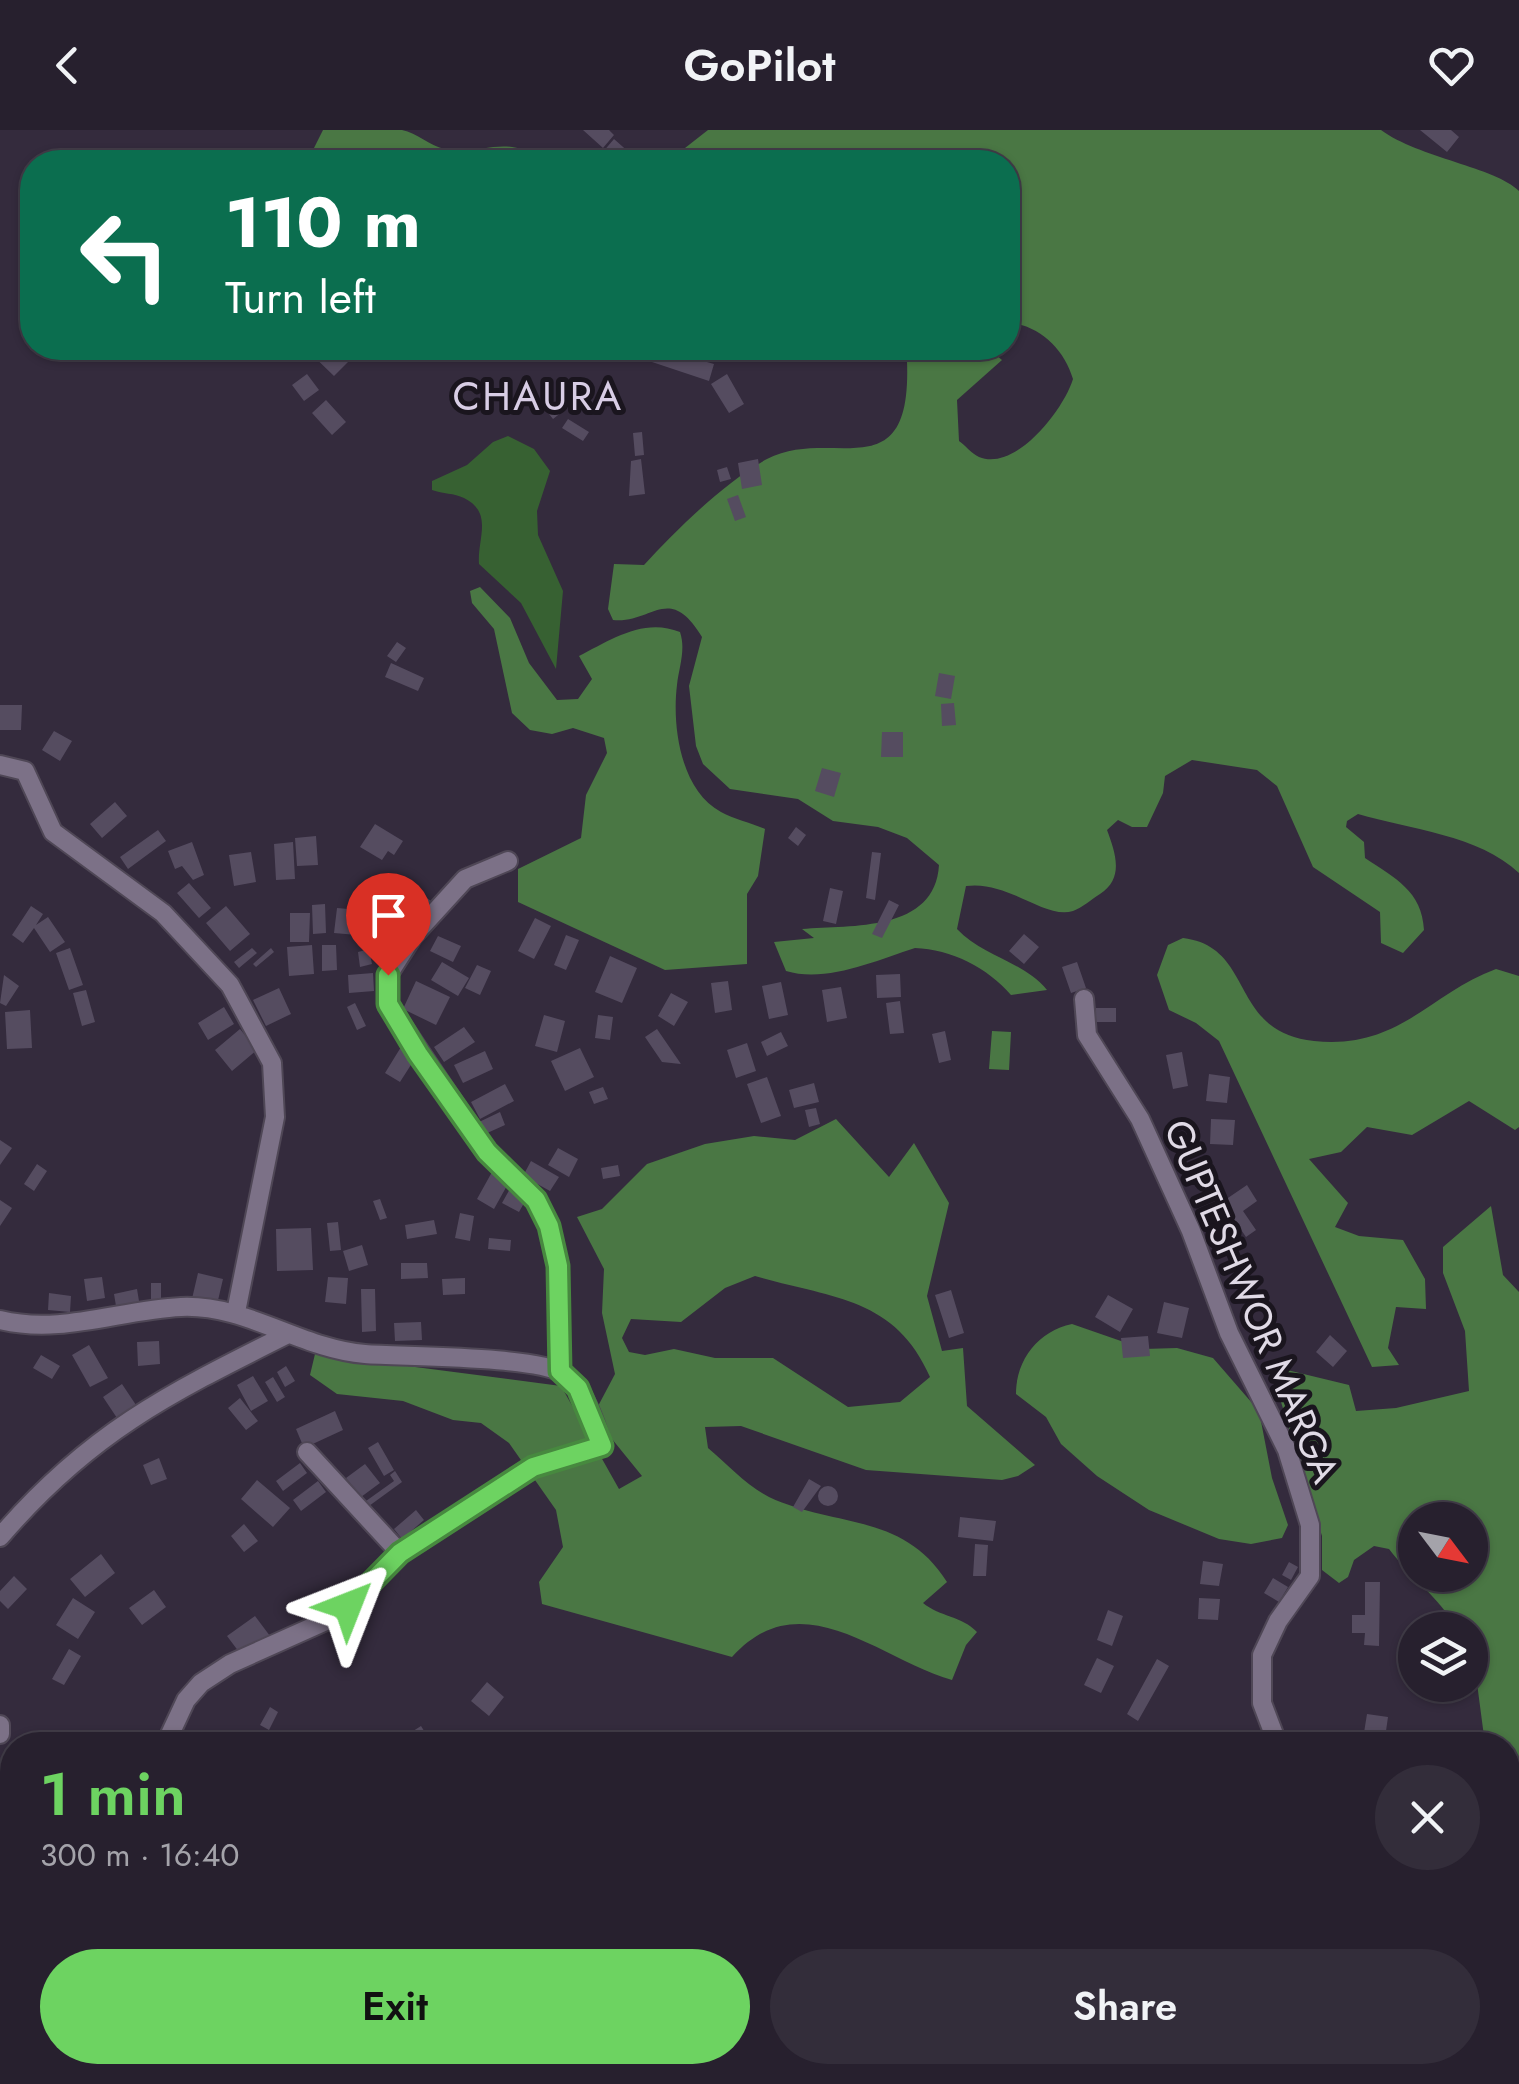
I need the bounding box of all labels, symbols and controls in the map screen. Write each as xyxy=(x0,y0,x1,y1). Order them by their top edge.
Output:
text: GoPilot xyxy=(684,33,835,98)
icon: back xyxy=(40,38,95,93)
icon: heart xyxy=(1424,38,1479,93)
text: 110 m xyxy=(225,172,421,273)
icon: left xyxy=(60,190,190,320)
text: Turn left xyxy=(225,265,376,330)
district label: CHAURA xyxy=(452,367,624,425)
pin xyxy=(346,873,431,976)
icon: arrive xyxy=(361,888,416,943)
street label: GUPTESHWOR MARGA xyxy=(1151,1111,1353,1491)
north arrow xyxy=(1398,1502,1488,1592)
map controls xyxy=(1398,1502,1488,1702)
position arrow xyxy=(296,1554,400,1658)
button: layers xyxy=(1398,1612,1488,1702)
text: 1 min xyxy=(40,1751,186,1838)
button: close xyxy=(1375,1765,1480,1870)
text: 300 m · 16:40 xyxy=(40,1832,240,1878)
button: Exit xyxy=(40,1949,750,2064)
button: Share xyxy=(770,1949,1480,2064)

